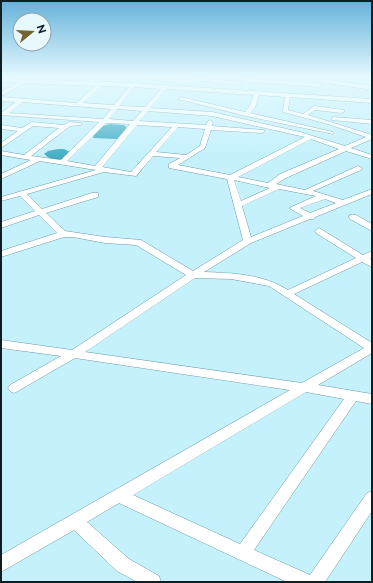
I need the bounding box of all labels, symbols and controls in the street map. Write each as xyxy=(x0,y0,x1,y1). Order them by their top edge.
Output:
north arrow xyxy=(12,12,52,52)
text: N xyxy=(34,23,49,35)

